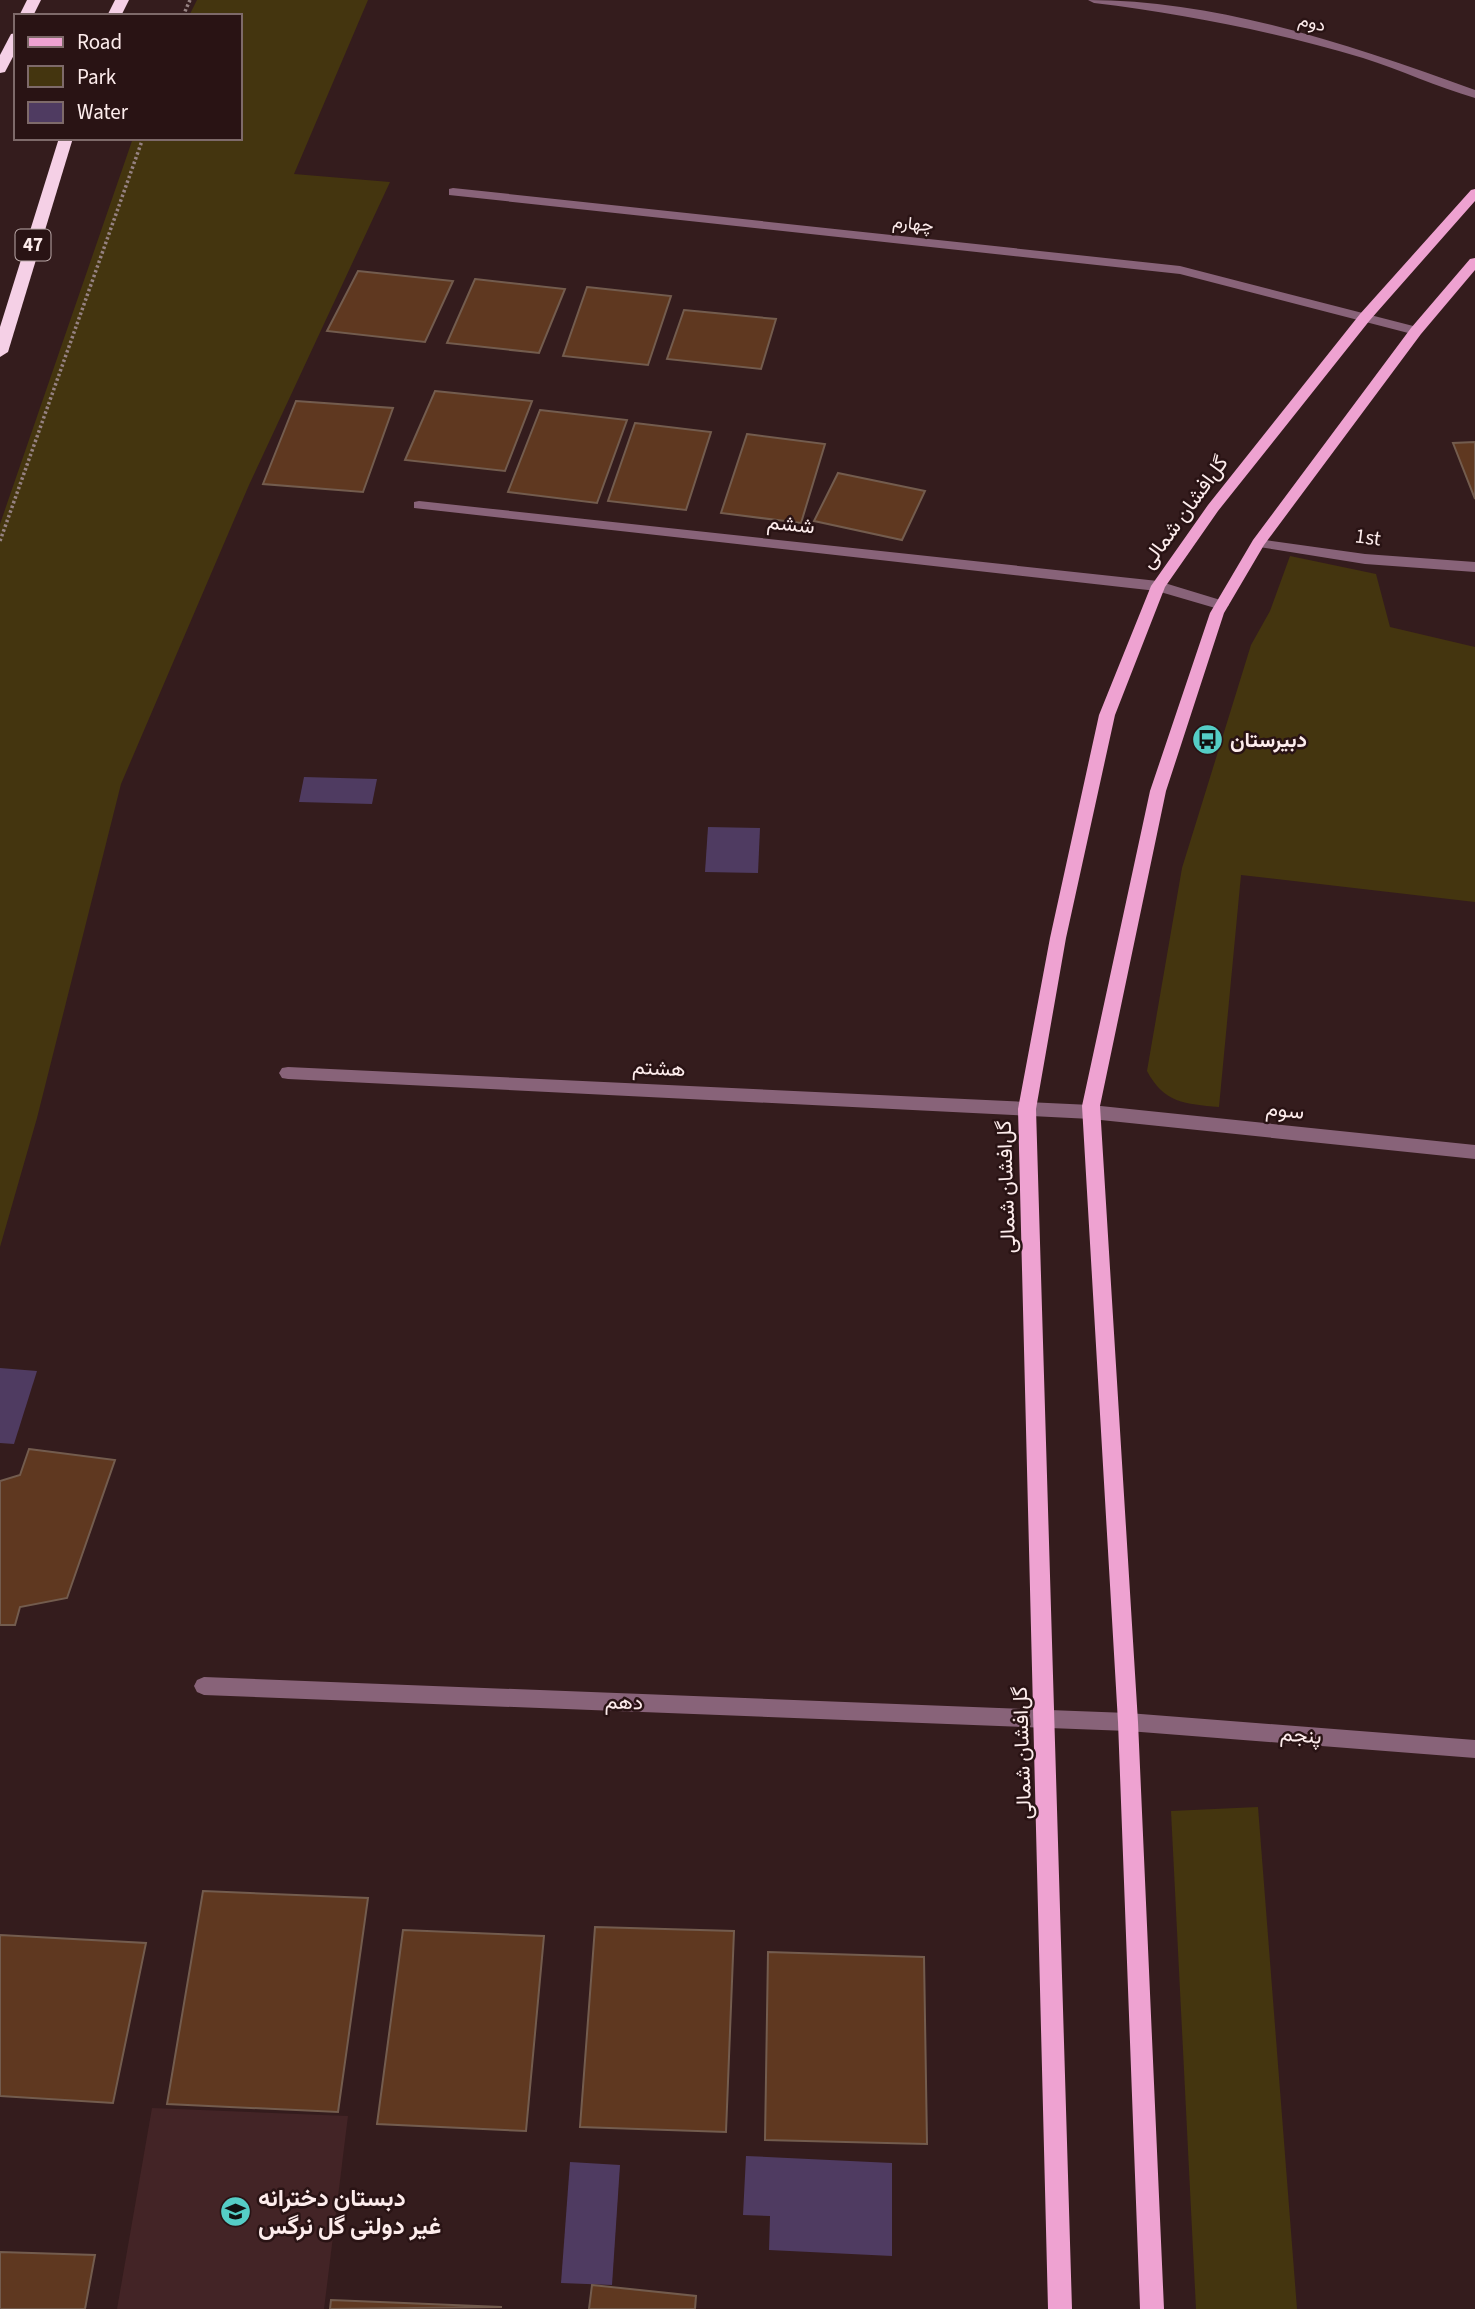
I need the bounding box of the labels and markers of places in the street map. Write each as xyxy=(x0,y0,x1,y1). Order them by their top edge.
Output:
bus stop icon: دبیرستان xyxy=(1190,723,1224,757)
place label: دبیرستان xyxy=(1230,725,1307,755)
place label: دبستان دخترانه غیر دولتی گل نرگس xyxy=(258,2181,441,2244)
school or university icon: دبستان دخترانه غیر دولتی گل نرگس xyxy=(218,2195,252,2229)

